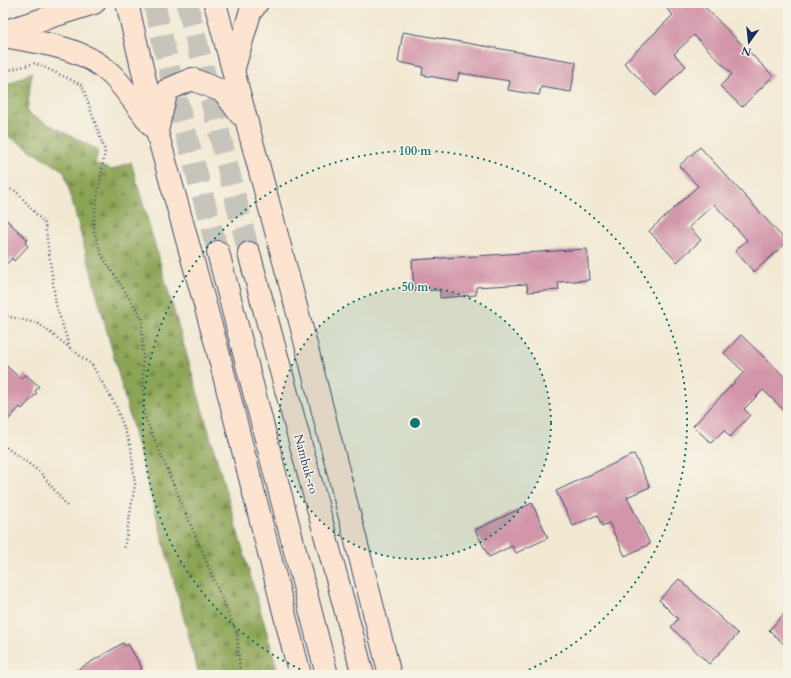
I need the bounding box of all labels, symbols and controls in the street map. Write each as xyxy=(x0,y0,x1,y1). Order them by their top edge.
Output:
north arrow xyxy=(729,22,769,62)
text: N xyxy=(740,43,753,60)
text: 100 m xyxy=(399,143,432,159)
text: 50 m xyxy=(402,279,429,295)
centre of rings xyxy=(408,416,422,430)
street label: Nambuk-ro xyxy=(290,432,322,496)

